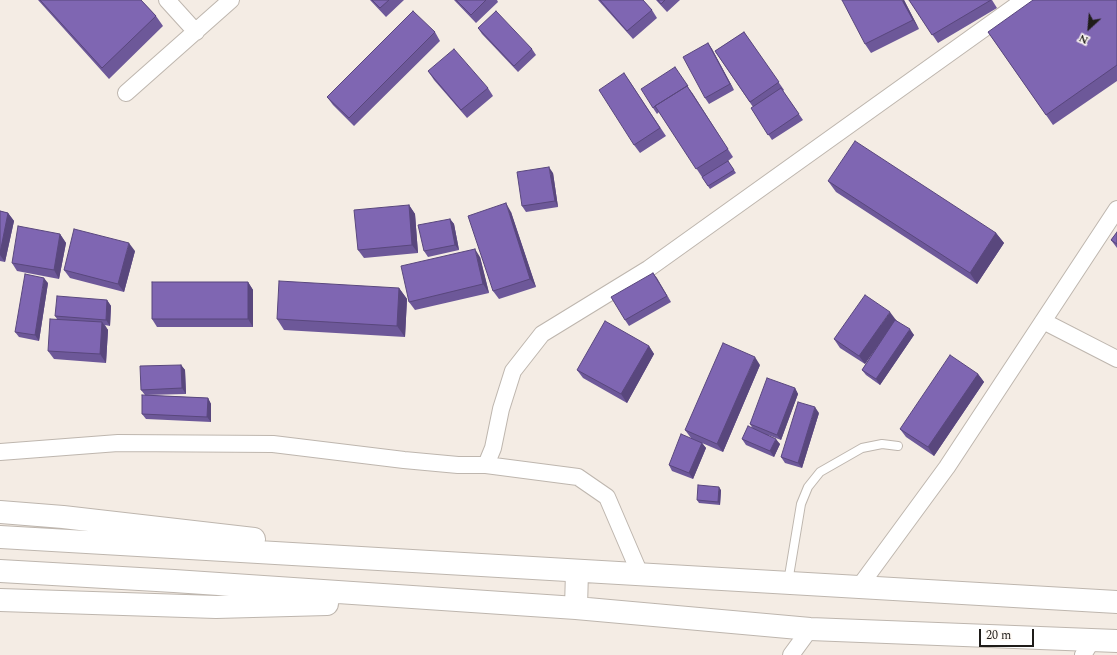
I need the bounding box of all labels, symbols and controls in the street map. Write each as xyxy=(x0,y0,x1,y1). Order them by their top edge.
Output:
north arrow xyxy=(1069,8,1109,48)
text: N xyxy=(1076,30,1091,49)
scale bar xyxy=(981,621,1036,647)
text: 20 m xyxy=(986,626,1011,645)

